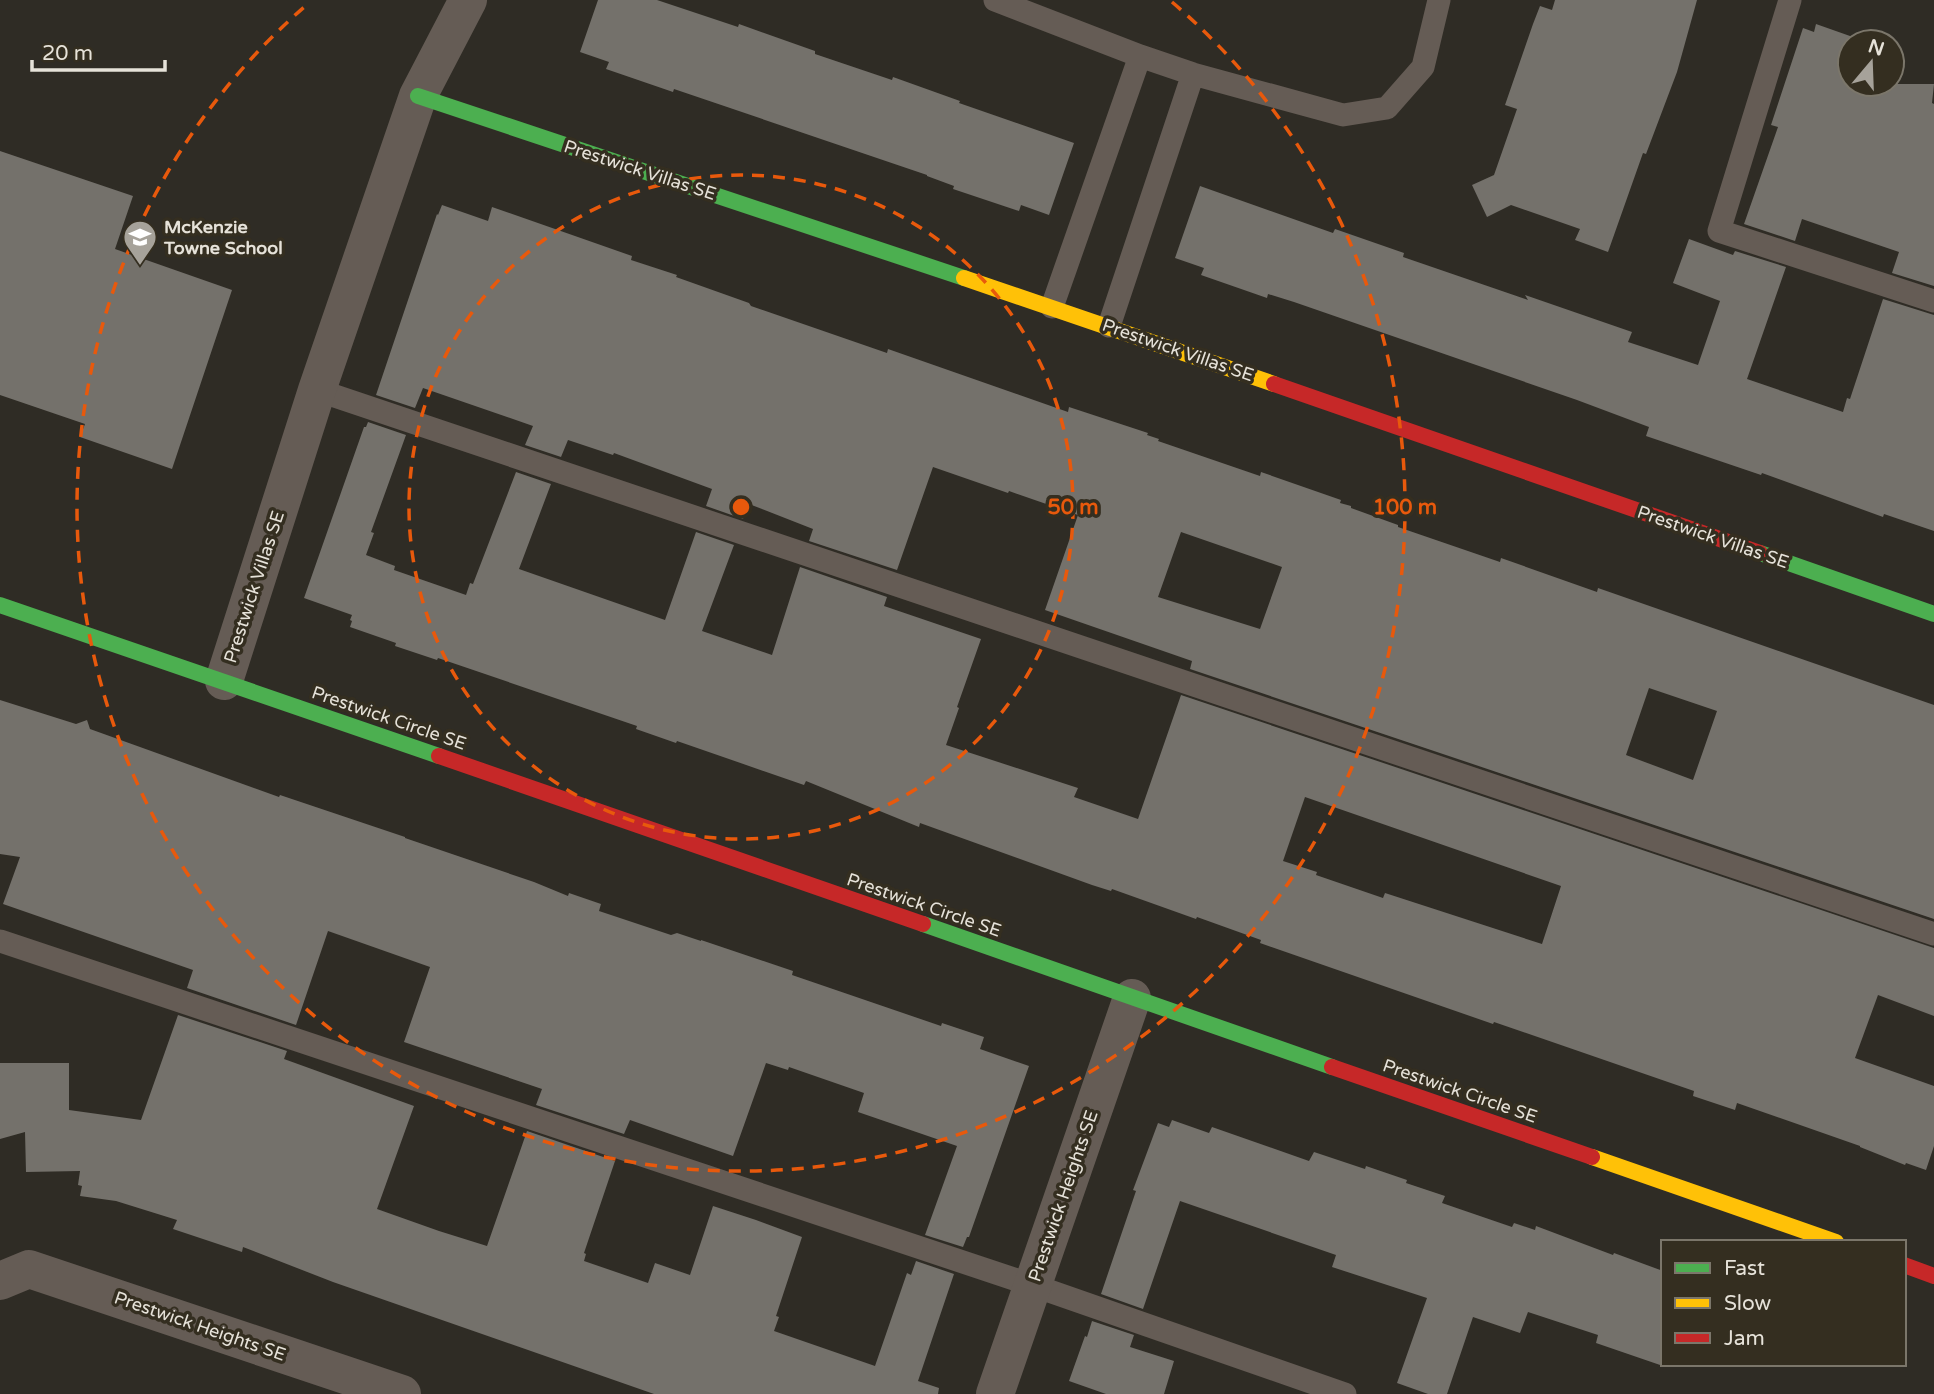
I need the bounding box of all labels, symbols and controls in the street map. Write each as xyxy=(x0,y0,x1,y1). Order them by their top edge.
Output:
scale bar xyxy=(32,28,164,72)
north arrow xyxy=(1836,28,1906,98)
text: N xyxy=(1865,35,1887,61)
text: 20 m xyxy=(42,41,93,66)
street label: Prestwick Villas SE xyxy=(561,135,719,205)
place label: McKenzie Towne School xyxy=(163,216,283,259)
school or university icon: McKenzie Towne School xyxy=(121,218,159,267)
street label: Prestwick Villas SE xyxy=(1099,314,1257,386)
centre of rings xyxy=(729,495,753,519)
text: 50 m xyxy=(1047,495,1099,520)
text: 100 m xyxy=(1373,495,1437,520)
street label: Prestwick Villas SE xyxy=(1634,501,1792,573)
street label: Prestwick Villas SE xyxy=(219,508,289,666)
street label: Prestwick Circle SE xyxy=(309,681,469,755)
street label: Prestwick Circle SE xyxy=(844,868,1004,942)
street label: Prestwick Circle SE xyxy=(1380,1054,1540,1128)
street label: Prestwick Heights SE xyxy=(1023,1107,1103,1285)
legend xyxy=(1661,1240,1906,1366)
text: Fast xyxy=(1724,1256,1765,1281)
street label: Prestwick Heights SE xyxy=(111,1286,289,1366)
text: Slow xyxy=(1724,1291,1772,1316)
text: Jam xyxy=(1724,1326,1765,1351)

